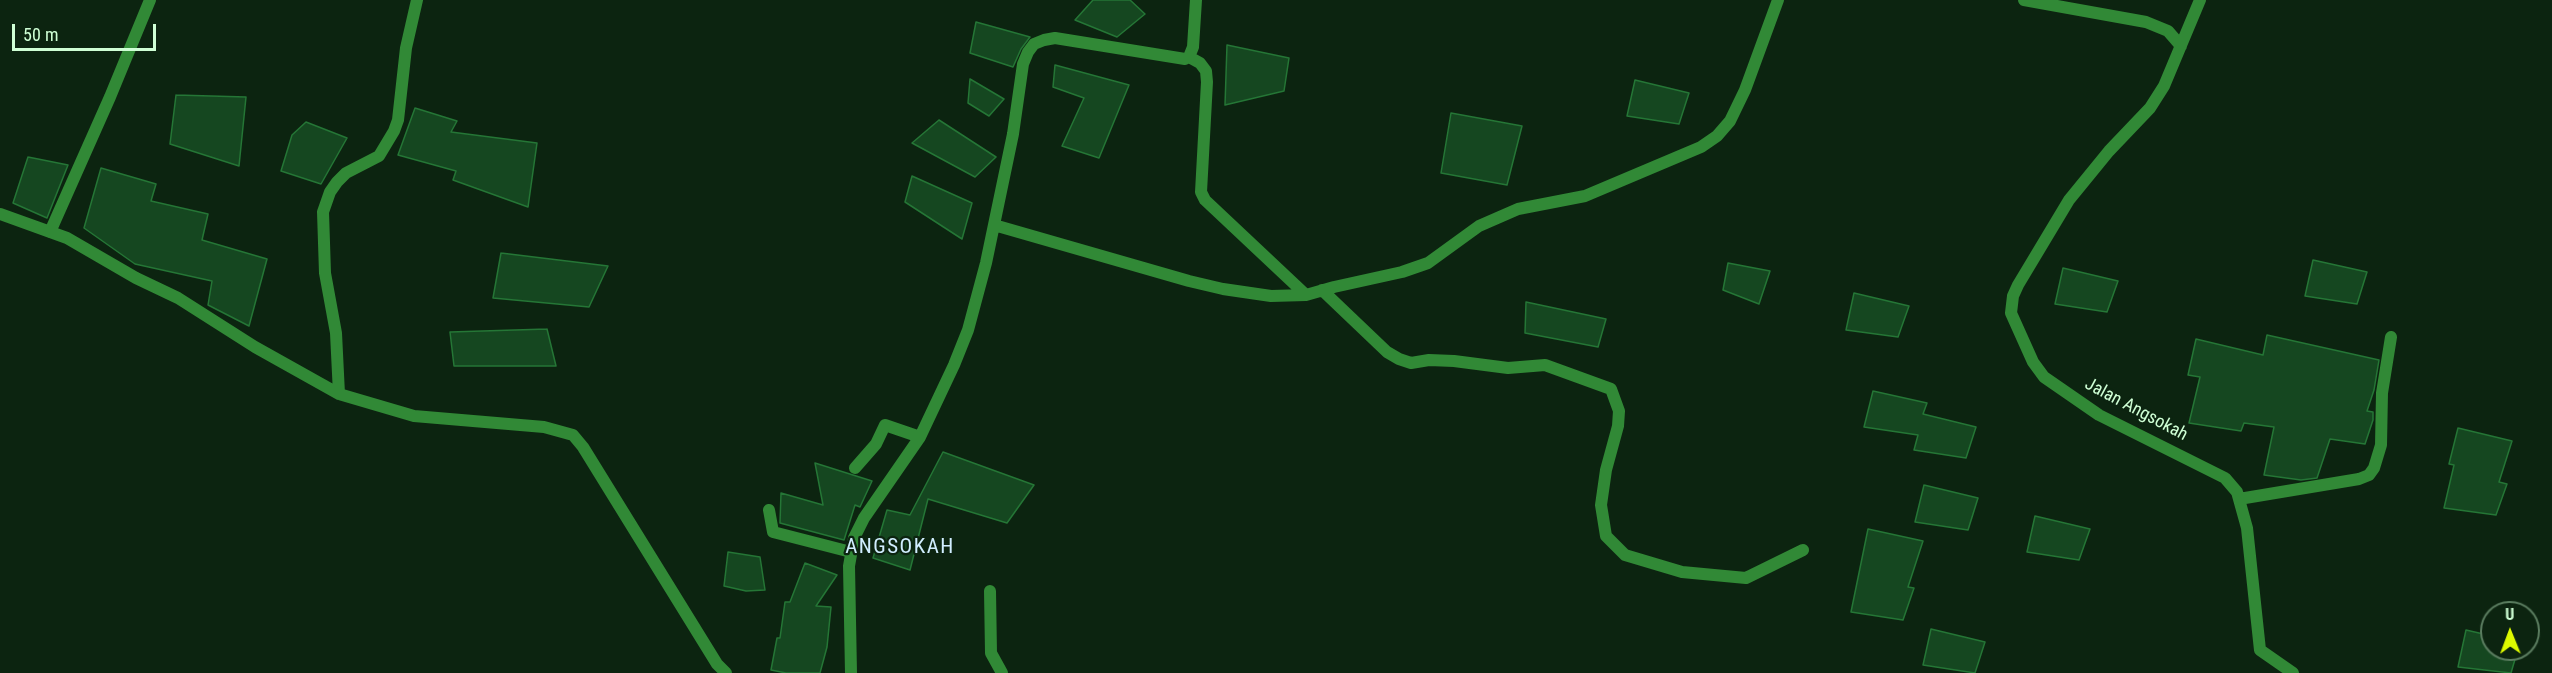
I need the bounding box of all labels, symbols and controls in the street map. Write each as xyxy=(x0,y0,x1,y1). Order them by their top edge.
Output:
scale bar xyxy=(15,12,159,50)
text: 50 m xyxy=(23,24,58,45)
street label: Jalan Angsokah xyxy=(2081,374,2191,446)
district label: ANGSOKAH xyxy=(845,535,955,561)
north arrow xyxy=(2480,601,2540,661)
text: U xyxy=(2505,605,2514,624)

